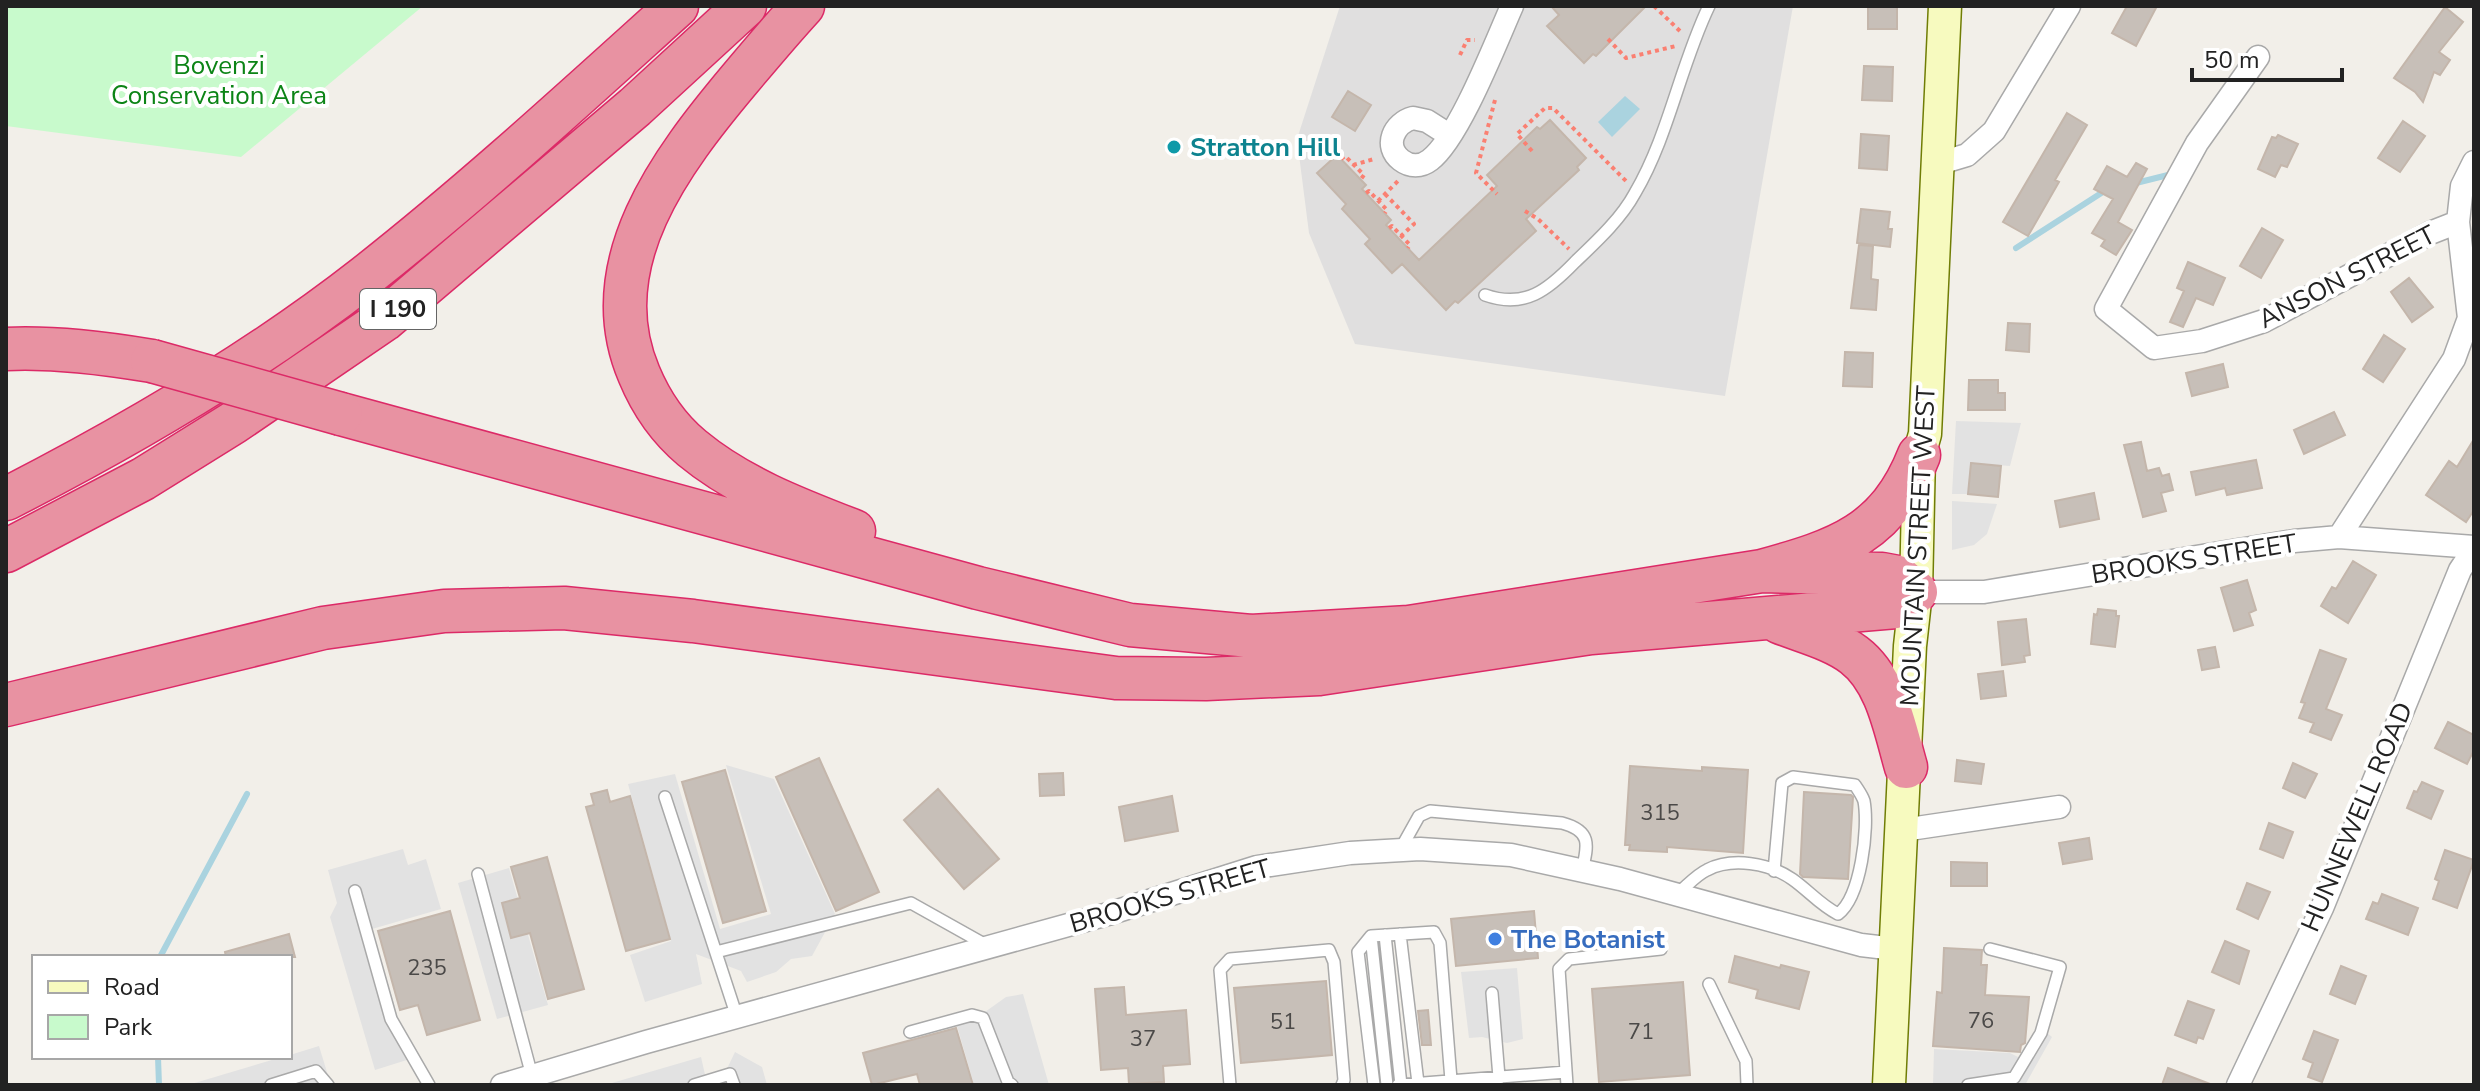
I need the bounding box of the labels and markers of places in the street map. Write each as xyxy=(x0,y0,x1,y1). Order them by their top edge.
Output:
place label: Stratton Hill xyxy=(1190,130,1341,165)
marker: Stratton Hill xyxy=(1165,138,1183,156)
place label: The Botanist xyxy=(1511,922,1666,957)
marker: The Botanist xyxy=(1486,930,1504,948)

